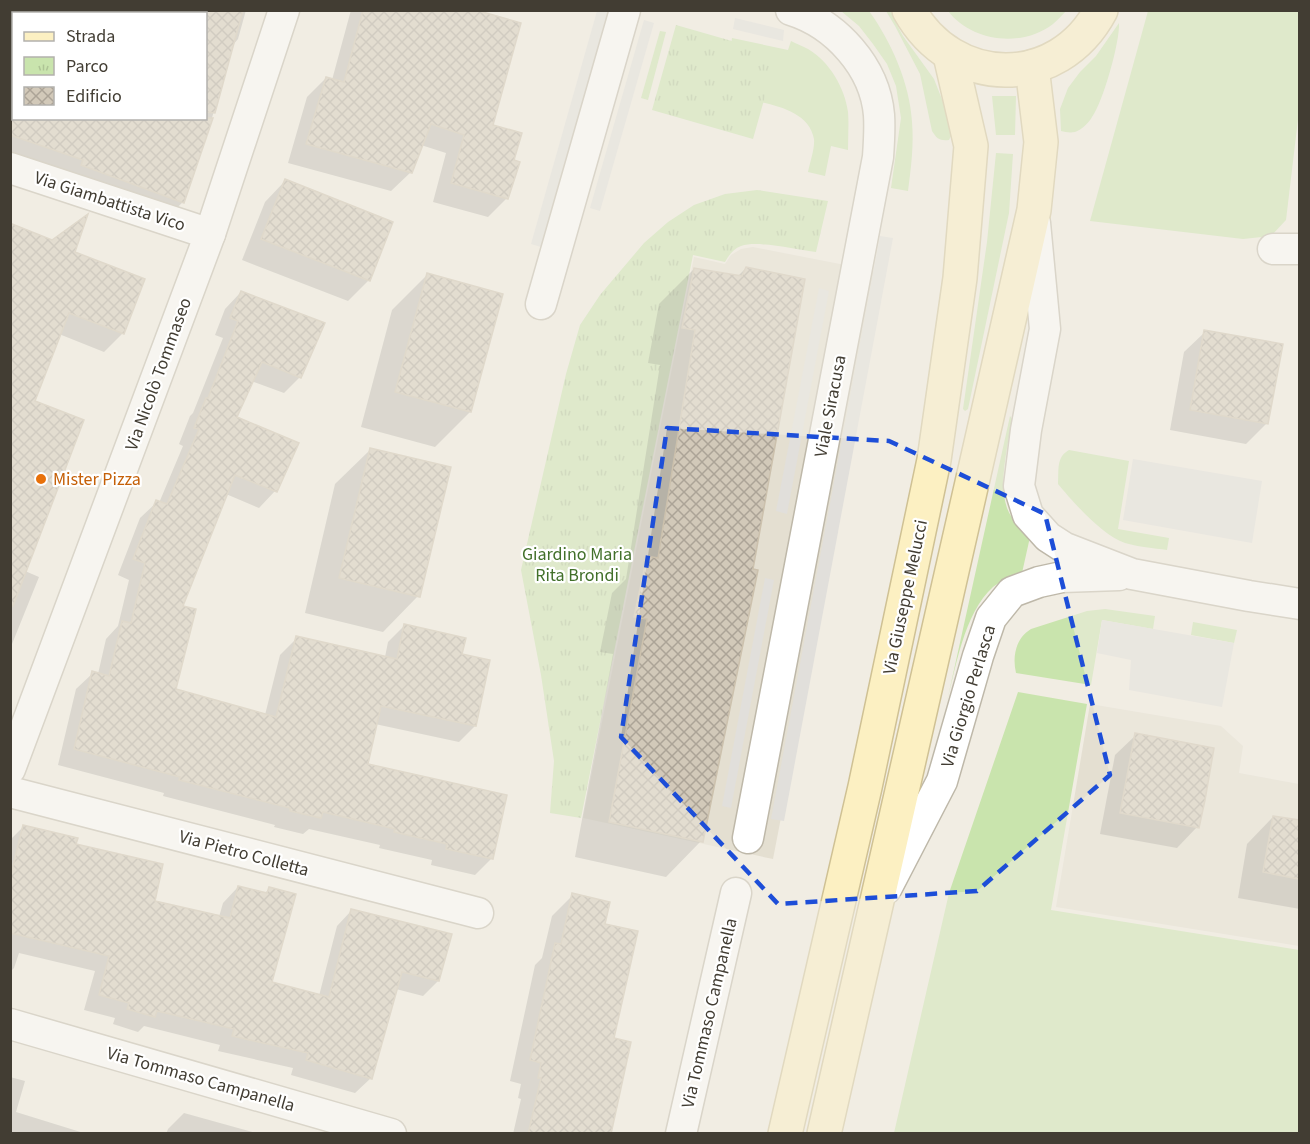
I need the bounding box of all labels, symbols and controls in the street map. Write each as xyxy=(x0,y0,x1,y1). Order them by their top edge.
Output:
legend xyxy=(12,12,207,120)
text: Strada xyxy=(66,24,115,49)
text: Parco xyxy=(66,54,108,79)
text: Edificio xyxy=(66,84,122,109)
street label: Via Giambattista Vico xyxy=(31,165,189,238)
street label: Via Nicolò Tommaseo xyxy=(119,294,198,454)
street label: Viale Siracusa xyxy=(808,353,853,459)
place label: Mister Pizza xyxy=(53,467,141,492)
marker: Mister Pizza xyxy=(34,472,48,486)
street label: Via Giuseppe Melucci xyxy=(877,517,934,677)
park label: Giardino Maria Rita Brondi xyxy=(522,542,632,588)
street label: Via Giorgio Perlasca xyxy=(935,622,1002,770)
street label: Via Pietro Colletta xyxy=(176,824,312,883)
street label: Via Tommaso Campanella xyxy=(675,916,744,1111)
street label: Via Tommaso Campanella xyxy=(104,1041,298,1118)

